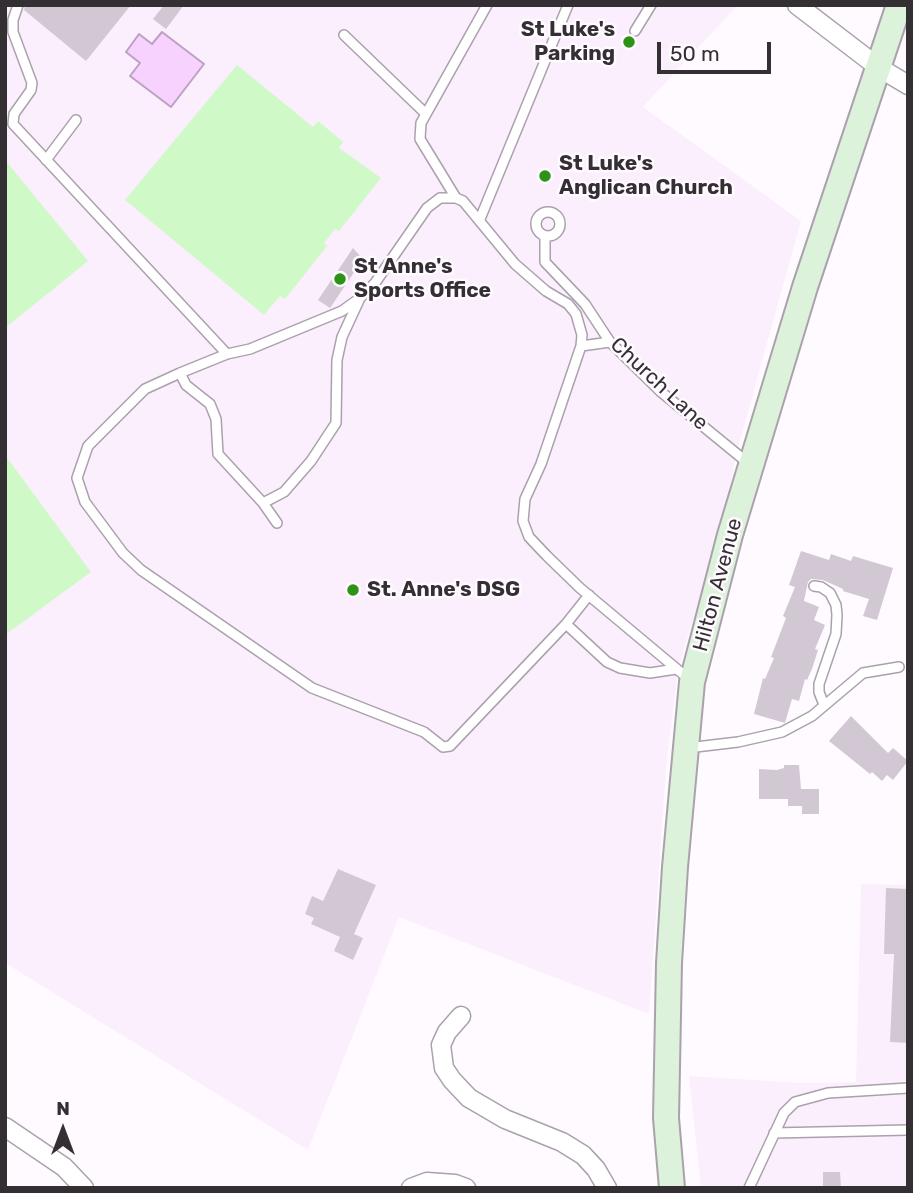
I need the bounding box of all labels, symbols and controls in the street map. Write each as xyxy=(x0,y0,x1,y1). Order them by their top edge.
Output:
place label: St Luke's Parking xyxy=(521,17,615,67)
scale bar xyxy=(661,28,775,72)
marker: St Luke's Parking xyxy=(621,34,637,50)
text: 50 m xyxy=(670,41,720,66)
place label: St Luke's Anglican Church xyxy=(559,151,733,201)
marker: St Luke's Anglican Church xyxy=(537,168,553,184)
place label: St Anne's Sports Office xyxy=(354,254,491,304)
marker: St Anne's Sports Office xyxy=(332,271,348,287)
street label: Church Lane xyxy=(605,332,713,436)
street label: Hilton Avenue xyxy=(688,516,748,654)
place label: St. Anne's DSG xyxy=(367,577,520,603)
marker: St. Anne's DSG xyxy=(345,582,361,598)
north arrow xyxy=(28,1095,98,1165)
text: N xyxy=(56,1097,70,1120)

